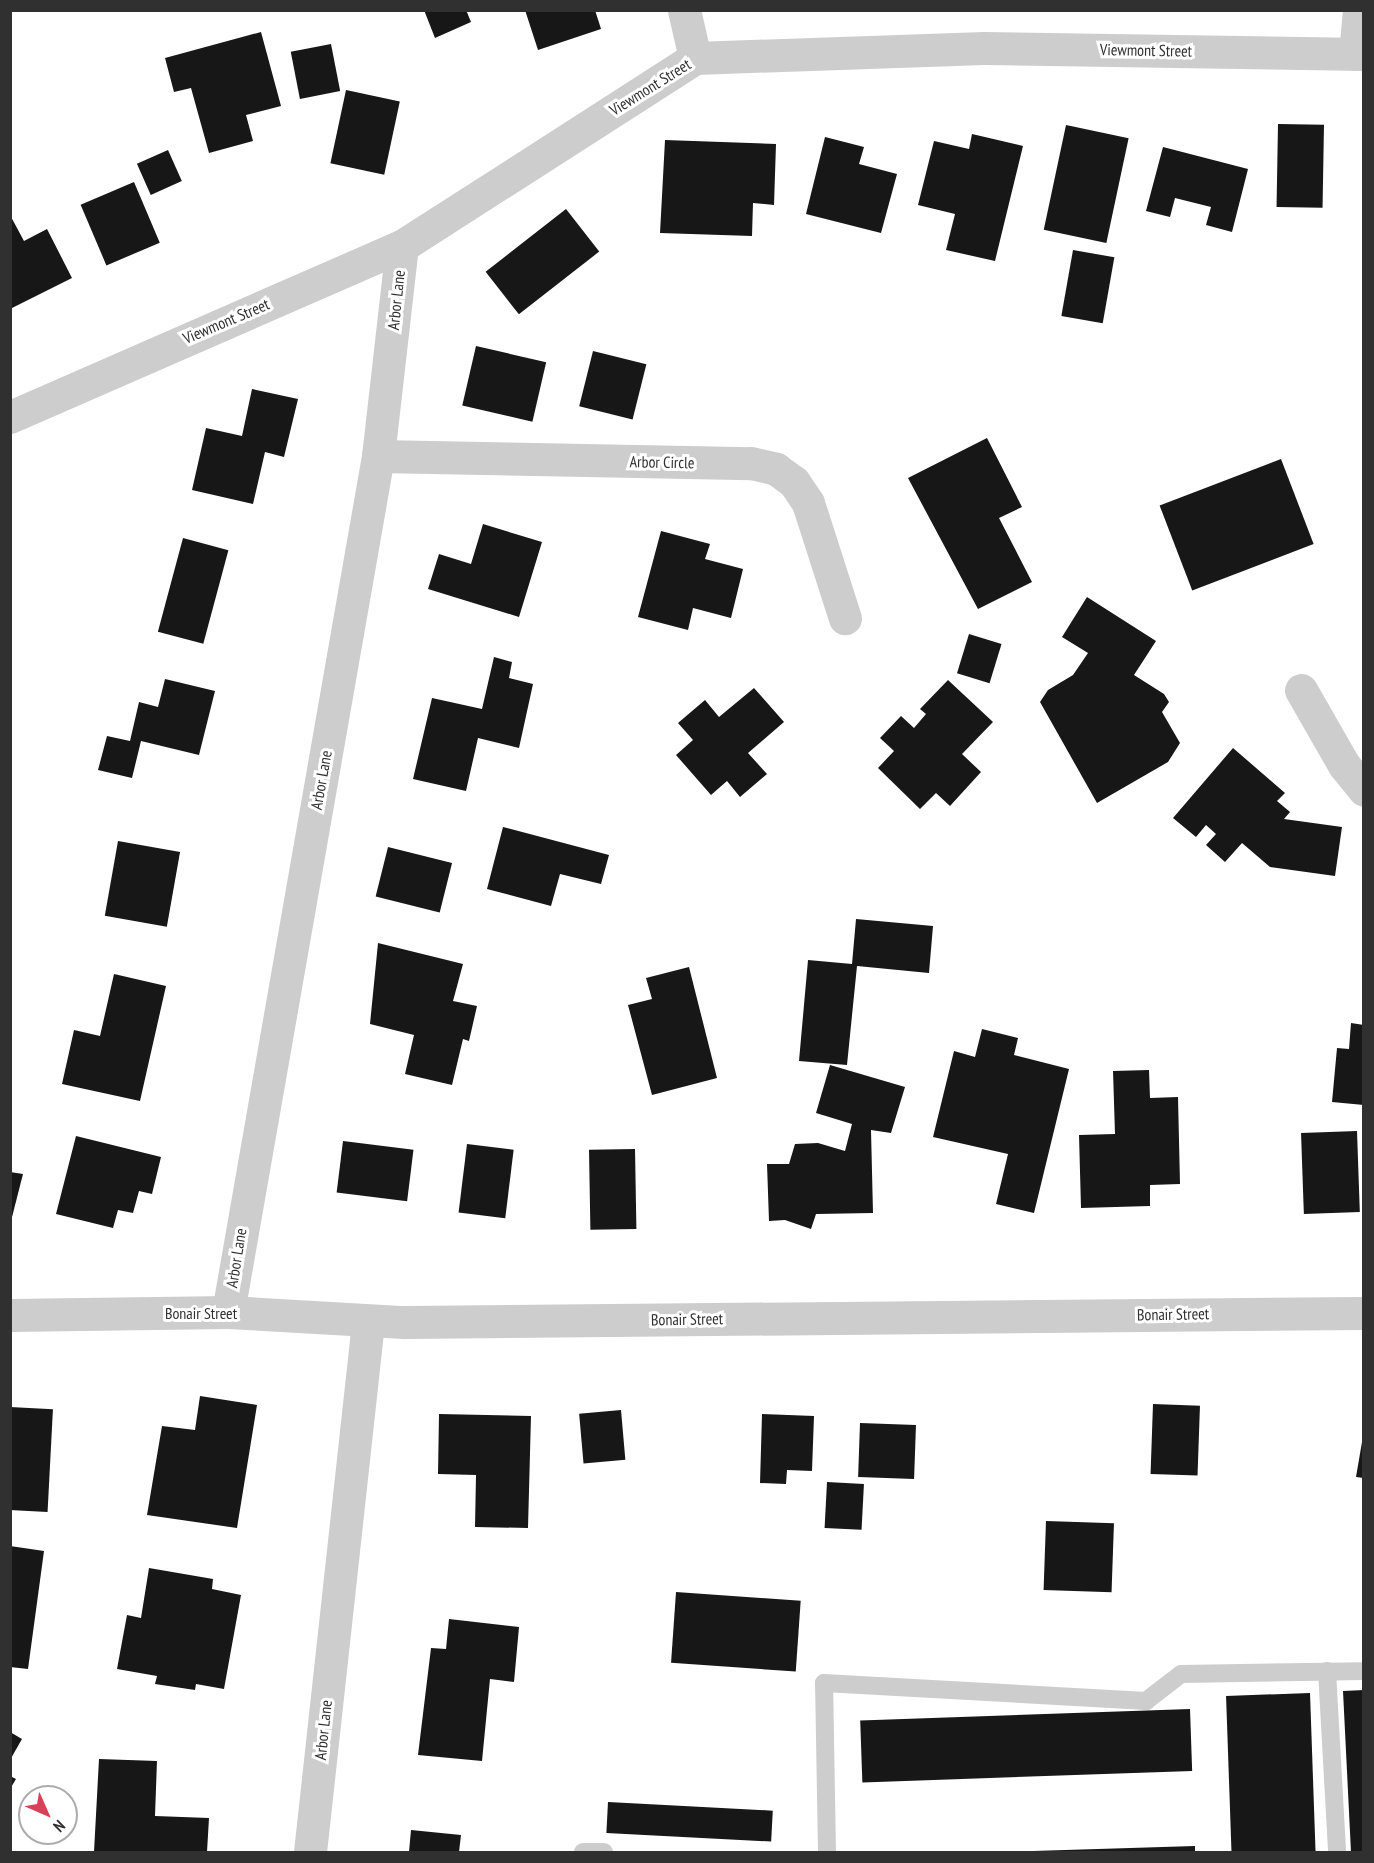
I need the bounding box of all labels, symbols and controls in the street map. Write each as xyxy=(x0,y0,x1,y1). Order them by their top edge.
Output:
street label: Viewmont Street xyxy=(1100,40,1192,60)
street label: Viewmont Street xyxy=(606,54,694,120)
street label: Arbor Lane xyxy=(383,269,409,331)
street label: Viewmont Street xyxy=(180,294,272,348)
street label: Arbor Circle xyxy=(629,452,695,472)
street label: Arbor Lane xyxy=(306,749,336,811)
street label: Arbor Lane xyxy=(222,1227,250,1289)
street label: Bonair Street xyxy=(165,1303,237,1323)
street label: Bonair Street xyxy=(1137,1304,1209,1324)
street label: Bonair Street xyxy=(651,1309,723,1329)
street label: Arbor Lane xyxy=(310,1699,336,1761)
north arrow xyxy=(18,1785,78,1845)
text: N xyxy=(49,1816,69,1836)

